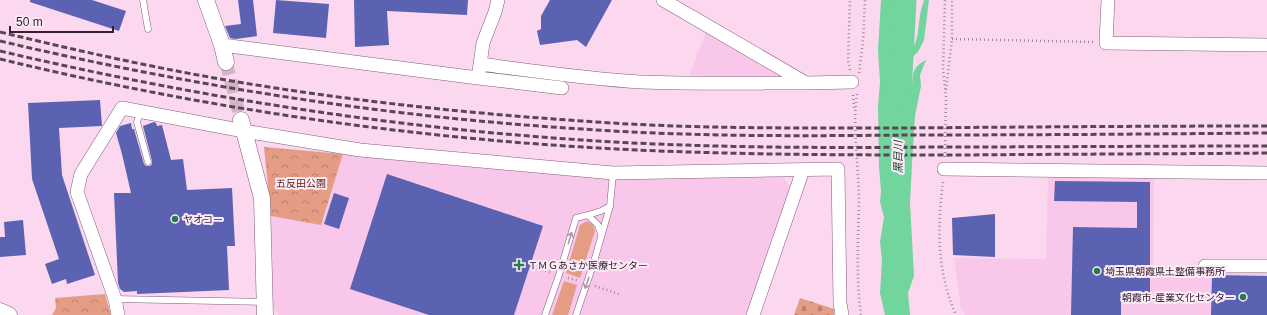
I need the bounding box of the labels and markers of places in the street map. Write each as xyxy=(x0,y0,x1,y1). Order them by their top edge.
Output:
marker: ヤオコー xyxy=(170,214,180,224)
place label: ヤオコー xyxy=(183,214,223,225)
marker: ＴＭＧあさか医療センター xyxy=(513,259,525,271)
place label: ＴＭＧあさか医療センター xyxy=(528,260,648,271)
marker: 埼玉県朝霞県土整備事務所 xyxy=(1092,266,1102,276)
place label: 埼玉県朝霞県土整備事務所 xyxy=(1105,266,1225,277)
place label: 朝霞市-産業文化センター xyxy=(1122,292,1235,303)
marker: 朝霞市-産業文化センター xyxy=(1238,292,1248,302)

